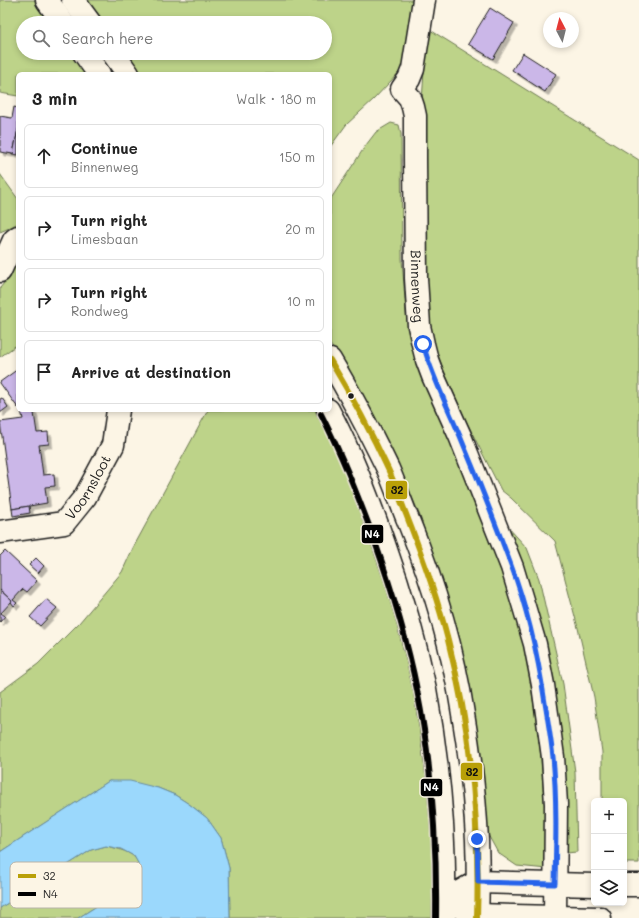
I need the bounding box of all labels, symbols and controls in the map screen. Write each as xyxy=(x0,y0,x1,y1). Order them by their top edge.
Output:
north arrow xyxy=(543,12,579,48)
search box xyxy=(16,16,332,60)
icon: search xyxy=(30,27,52,49)
text: Search here xyxy=(62,28,153,48)
text: 3 min xyxy=(32,87,77,109)
text: Walk · 180 m xyxy=(236,90,316,107)
text: Continue xyxy=(71,138,138,158)
icon: ahead xyxy=(33,145,55,167)
text: 150 m xyxy=(279,148,315,165)
text: Binnenweg xyxy=(71,158,138,175)
text: Turn right xyxy=(71,210,148,230)
icon: right xyxy=(33,217,55,239)
text: 20 m xyxy=(285,220,315,237)
text: Limesbaan xyxy=(71,230,138,247)
street label: Binnenweg xyxy=(407,250,429,323)
text: Turn right xyxy=(71,282,148,302)
icon: right xyxy=(33,289,55,311)
text: 10 m xyxy=(287,292,315,309)
text: Rondweg xyxy=(71,302,128,319)
route start xyxy=(414,335,432,353)
icon: arrive xyxy=(33,361,55,383)
text: Arrive at destination xyxy=(71,362,231,382)
unlabelled marker xyxy=(346,391,356,401)
street label: Voornsloot xyxy=(60,451,115,524)
line badge: 32 xyxy=(385,480,408,500)
text: 32 xyxy=(391,482,403,497)
line badge: N4 xyxy=(361,524,384,544)
text: N4 xyxy=(364,526,380,541)
line badge: 32 xyxy=(460,762,483,781)
text: 32 xyxy=(466,764,478,779)
line badge: N4 xyxy=(420,778,443,797)
text: N4 xyxy=(423,779,439,794)
map controls xyxy=(591,798,627,906)
button: + xyxy=(591,798,627,834)
route end xyxy=(468,830,486,848)
button: − xyxy=(591,834,627,870)
legend xyxy=(10,862,142,908)
text: 32 xyxy=(43,868,56,883)
button: layers xyxy=(591,870,627,906)
text: N4 xyxy=(43,886,58,901)

